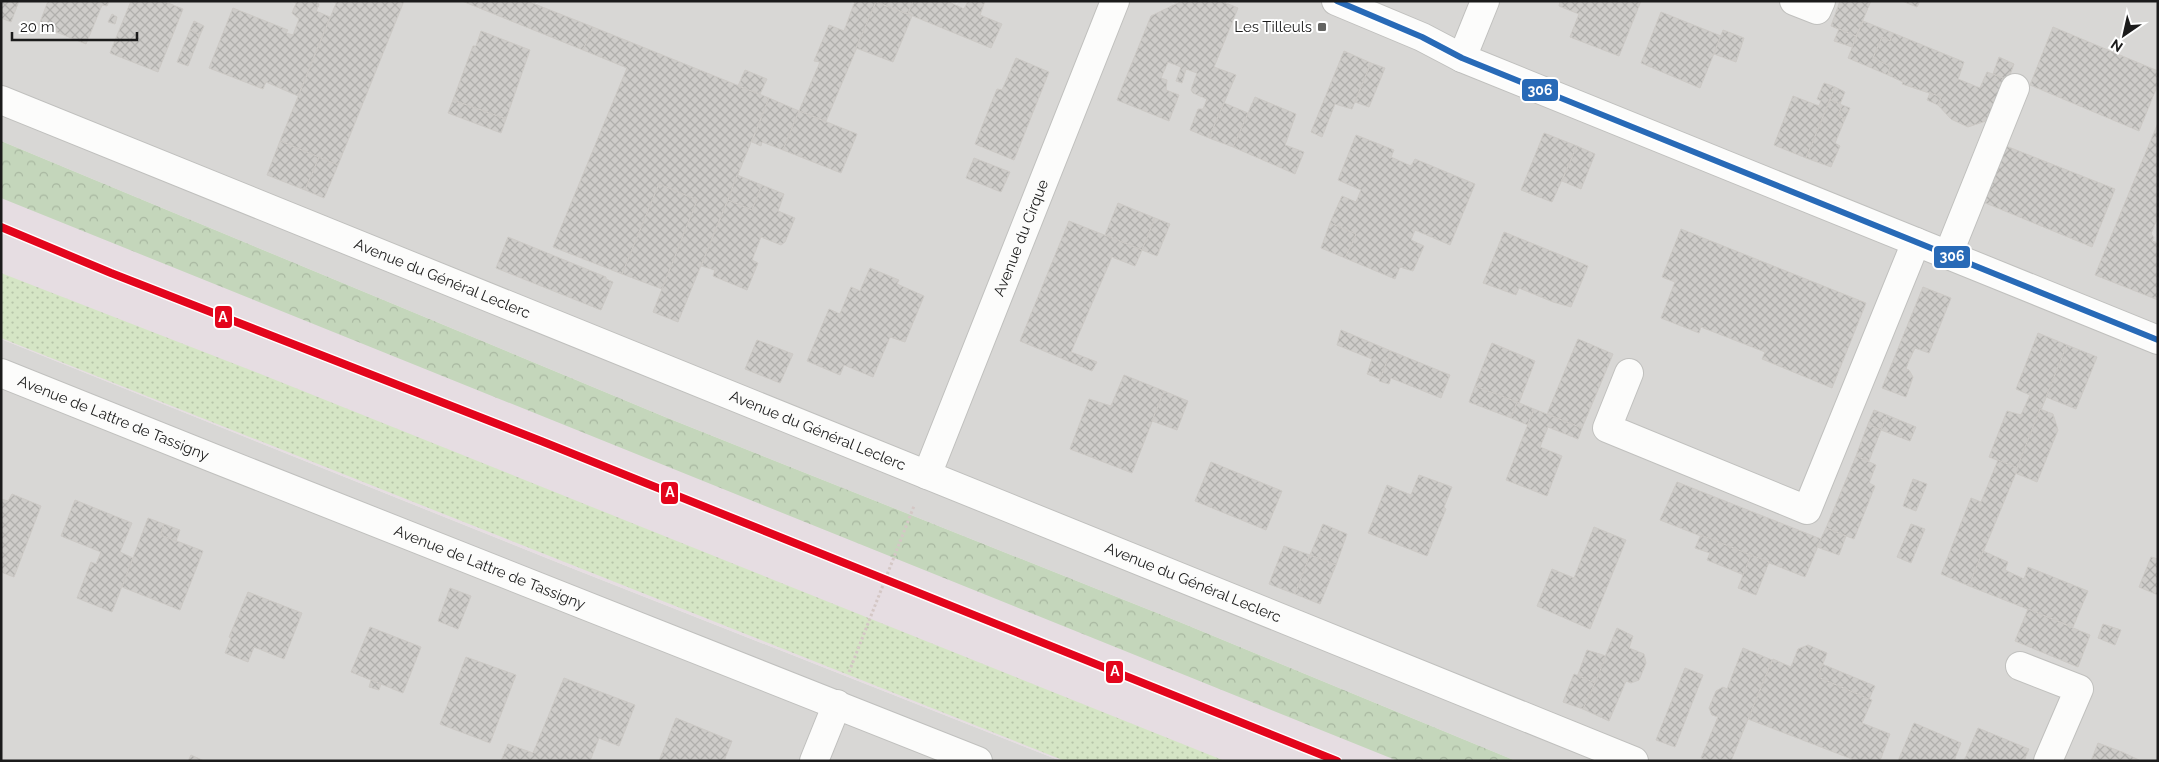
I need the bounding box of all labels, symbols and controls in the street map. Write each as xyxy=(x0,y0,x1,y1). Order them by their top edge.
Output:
scale bar xyxy=(12,10,138,42)
north arrow xyxy=(2099,10,2149,60)
text: 20 m xyxy=(20,18,55,36)
place label: Les Tilleuls xyxy=(1234,18,1312,36)
marker: Les Tilleuls xyxy=(1316,21,1328,33)
text: N xyxy=(2108,36,2126,55)
line badge: 306 xyxy=(1521,78,1559,102)
text: 306 xyxy=(1528,82,1552,98)
street label: Avenue du Cirque xyxy=(990,177,1052,299)
street label: Avenue du Général Leclerc xyxy=(351,235,533,322)
line badge: 306 xyxy=(1933,245,1971,269)
text: 306 xyxy=(1940,248,1964,264)
line badge: A xyxy=(214,305,233,329)
text: A xyxy=(218,309,228,325)
street label: Avenue de Lattre de Tassigny xyxy=(15,372,211,464)
street label: Avenue du Général Leclerc xyxy=(727,387,908,474)
line badge: A xyxy=(660,481,679,505)
text: A xyxy=(665,484,675,500)
street label: Avenue de Lattre de Tassigny xyxy=(391,522,588,614)
street label: Avenue du Général Leclerc xyxy=(1102,539,1284,626)
line badge: A xyxy=(1105,660,1124,684)
text: A xyxy=(1110,663,1120,679)

